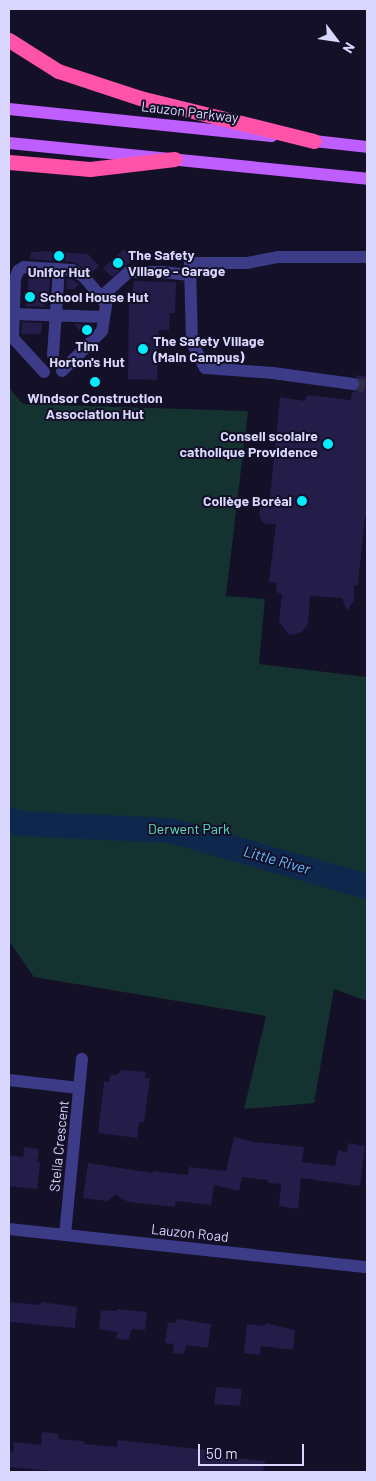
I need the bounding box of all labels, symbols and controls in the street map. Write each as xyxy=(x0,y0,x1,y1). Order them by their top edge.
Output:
north arrow xyxy=(311,15,361,65)
text: N xyxy=(340,40,359,56)
street label: Lauzon Parkway xyxy=(140,98,240,126)
place label: The Safety Village - Garage xyxy=(128,247,225,280)
marker: Unifor Hut xyxy=(53,250,65,262)
marker: The Safety Village - Garage xyxy=(112,257,124,269)
place label: Unifor Hut xyxy=(28,264,90,280)
place label: School House Hut xyxy=(40,289,149,305)
marker: School House Hut xyxy=(24,291,36,303)
marker: Tim Horton's Hut xyxy=(81,324,93,336)
place label: The Safety Village (Main Campus) xyxy=(153,333,264,366)
place label: Tim Horton's Hut xyxy=(49,338,125,371)
marker: The Safety Village (Main Campus) xyxy=(137,343,149,355)
marker: Windsor Construction Association Hut xyxy=(89,376,101,388)
place label: Windsor Construction Association Hut xyxy=(27,390,163,422)
place label: Conseil scolaire catholique Providence xyxy=(179,428,318,461)
marker: Conseil scolaire catholique Providence xyxy=(322,438,334,450)
place label: Collège Boréal xyxy=(203,493,292,509)
marker: Collège Boréal xyxy=(296,495,308,507)
park label: Derwent Park xyxy=(148,821,230,837)
water label: Little River xyxy=(241,842,313,878)
street label: Stella Crescent xyxy=(46,1099,72,1193)
street label: Lauzon Road xyxy=(150,1221,230,1245)
scale bar xyxy=(201,1434,307,1466)
text: 50 m xyxy=(206,1444,238,1462)

